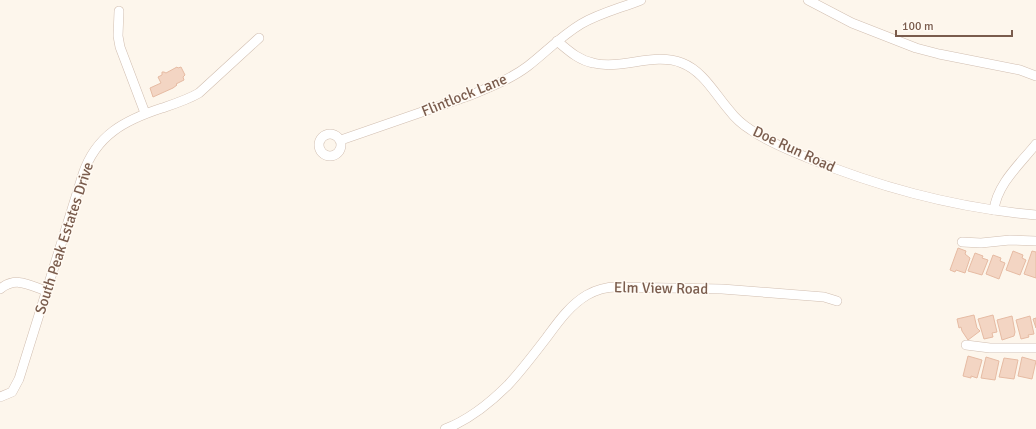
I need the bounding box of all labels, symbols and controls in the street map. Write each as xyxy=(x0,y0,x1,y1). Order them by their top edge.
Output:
scale bar xyxy=(896,12,1012,38)
text: 100 m xyxy=(902,19,934,34)
street label: Flintlock Lane xyxy=(419,70,509,120)
street label: Doe Run Road xyxy=(750,122,838,176)
street label: South Peak Estates Drive xyxy=(31,160,97,316)
street label: Elm View Road xyxy=(614,278,708,298)

